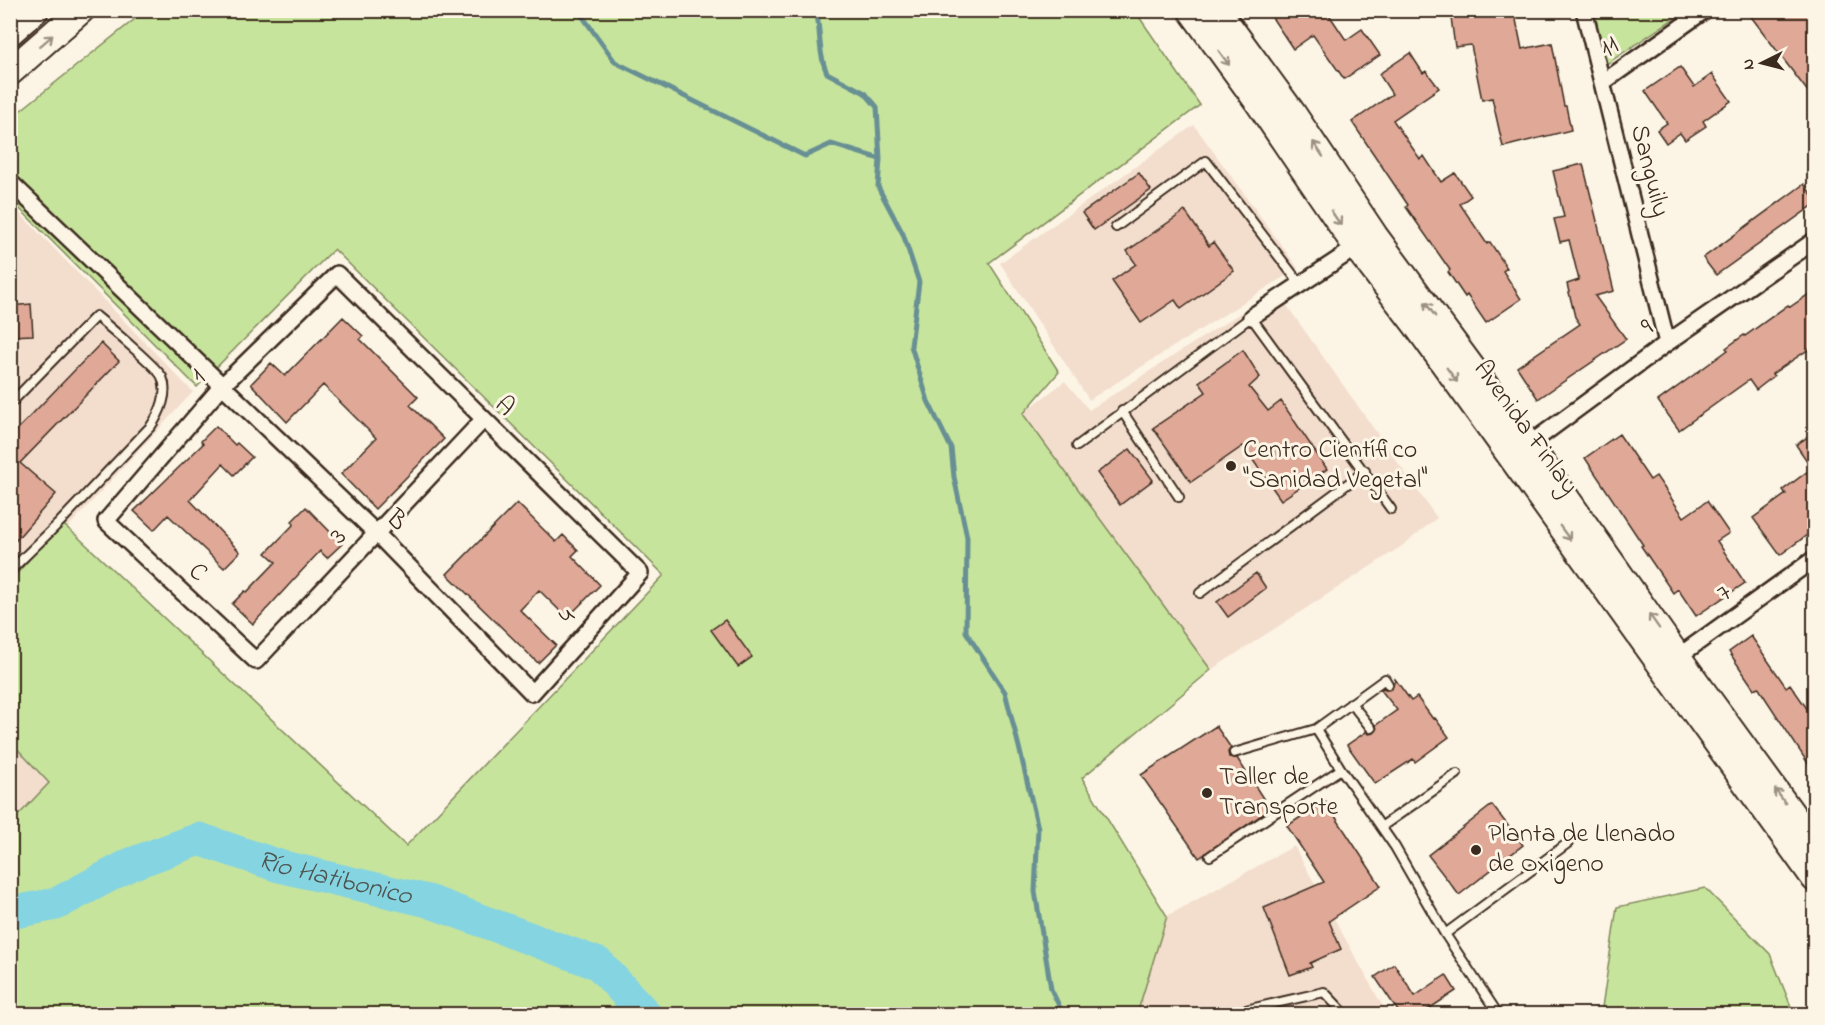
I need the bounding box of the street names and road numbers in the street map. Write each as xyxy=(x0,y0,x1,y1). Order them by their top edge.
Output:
street label: 11 xyxy=(1592,28,1628,68)
street label: Sanguily xyxy=(1619,121,1679,221)
street label: 9 xyxy=(1634,310,1662,346)
street label: Avenida Finlay xyxy=(1463,353,1587,503)
street label: 1 xyxy=(182,361,216,393)
street label: A xyxy=(485,388,523,426)
street label: B xyxy=(376,501,416,541)
street label: 3 xyxy=(321,520,357,554)
street label: C xyxy=(179,554,215,592)
street label: 7 xyxy=(1709,575,1741,613)
street label: 4 xyxy=(550,600,586,634)

